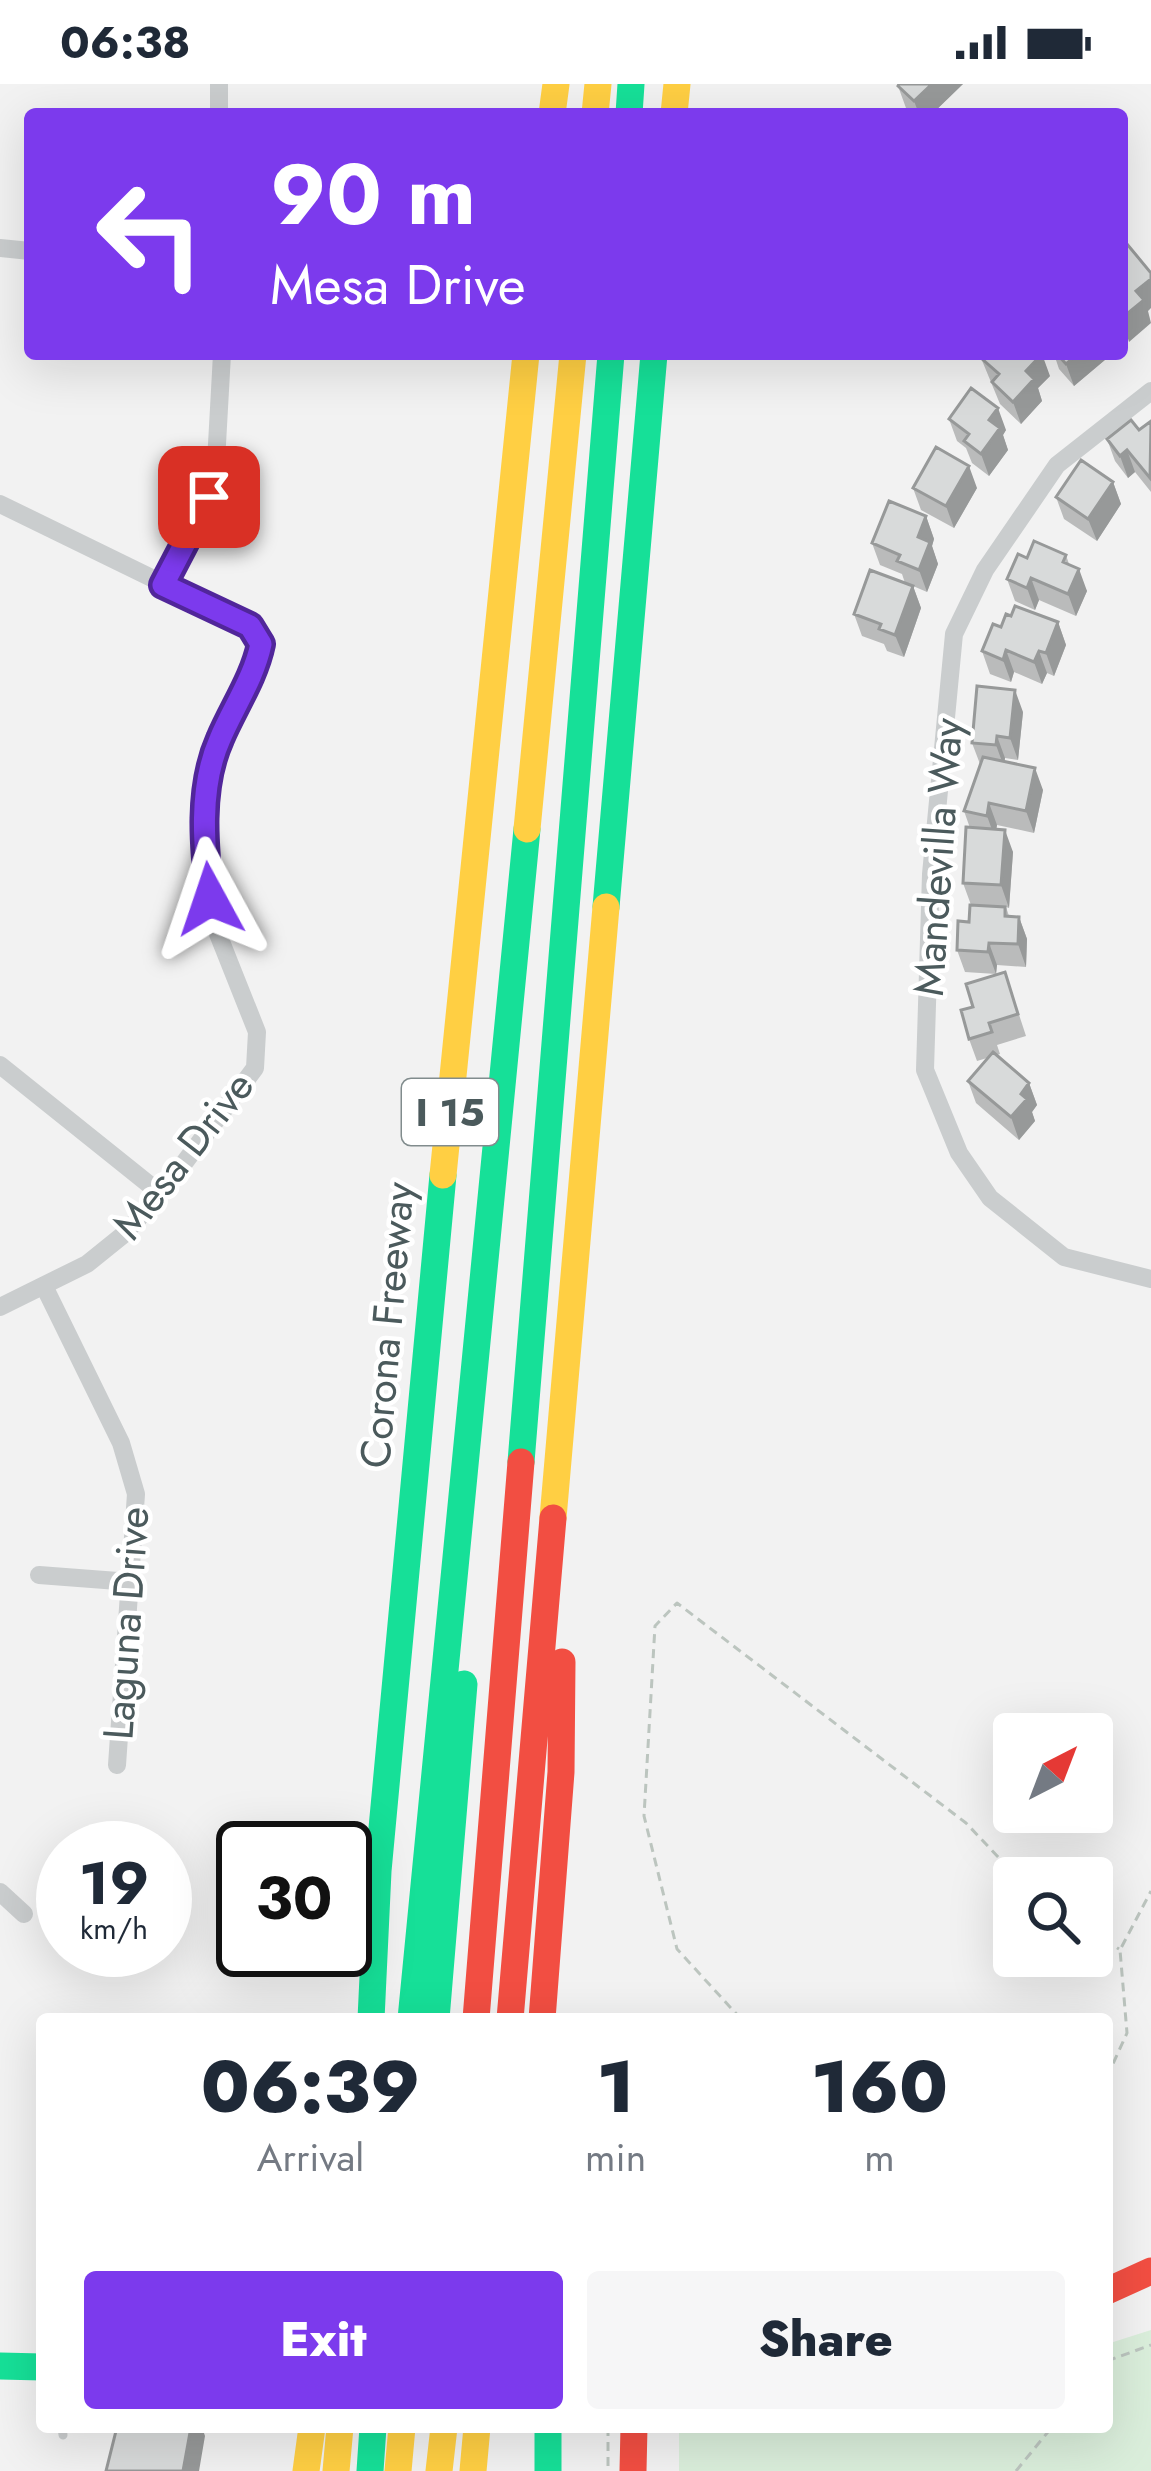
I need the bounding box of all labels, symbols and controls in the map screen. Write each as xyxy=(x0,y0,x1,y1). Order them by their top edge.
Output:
text: 06:38 xyxy=(60,10,191,75)
text: 90 m xyxy=(270,134,476,256)
icon: left xyxy=(72,156,228,312)
text: Mesa Drive xyxy=(270,246,526,324)
pin xyxy=(158,446,260,548)
icon: arrive xyxy=(176,464,242,530)
street label: Mandevilla Way xyxy=(898,715,978,998)
position arrow xyxy=(147,836,273,962)
street label: Mesa Drive xyxy=(98,1058,268,1252)
road number: I 15 xyxy=(402,1079,498,1145)
street label: Corona Freeway xyxy=(344,1179,430,1471)
street label: Laguna Drive xyxy=(87,1505,165,1741)
north arrow xyxy=(993,1713,1113,1833)
map controls xyxy=(993,1713,1113,1977)
speed limit sign: 30 xyxy=(216,1821,372,1977)
text: 19 xyxy=(79,1840,149,1927)
button: search xyxy=(993,1857,1113,1977)
text: km/h xyxy=(80,1907,148,1950)
text: 06:39 xyxy=(201,2035,420,2139)
text: 1 xyxy=(597,2035,635,2139)
text: 160 xyxy=(811,2035,948,2139)
text: Arrival xyxy=(257,2129,364,2186)
text: min xyxy=(585,2129,646,2186)
text: m xyxy=(864,2129,895,2186)
button: Exit xyxy=(84,2271,563,2409)
button: Share xyxy=(587,2271,1065,2409)

